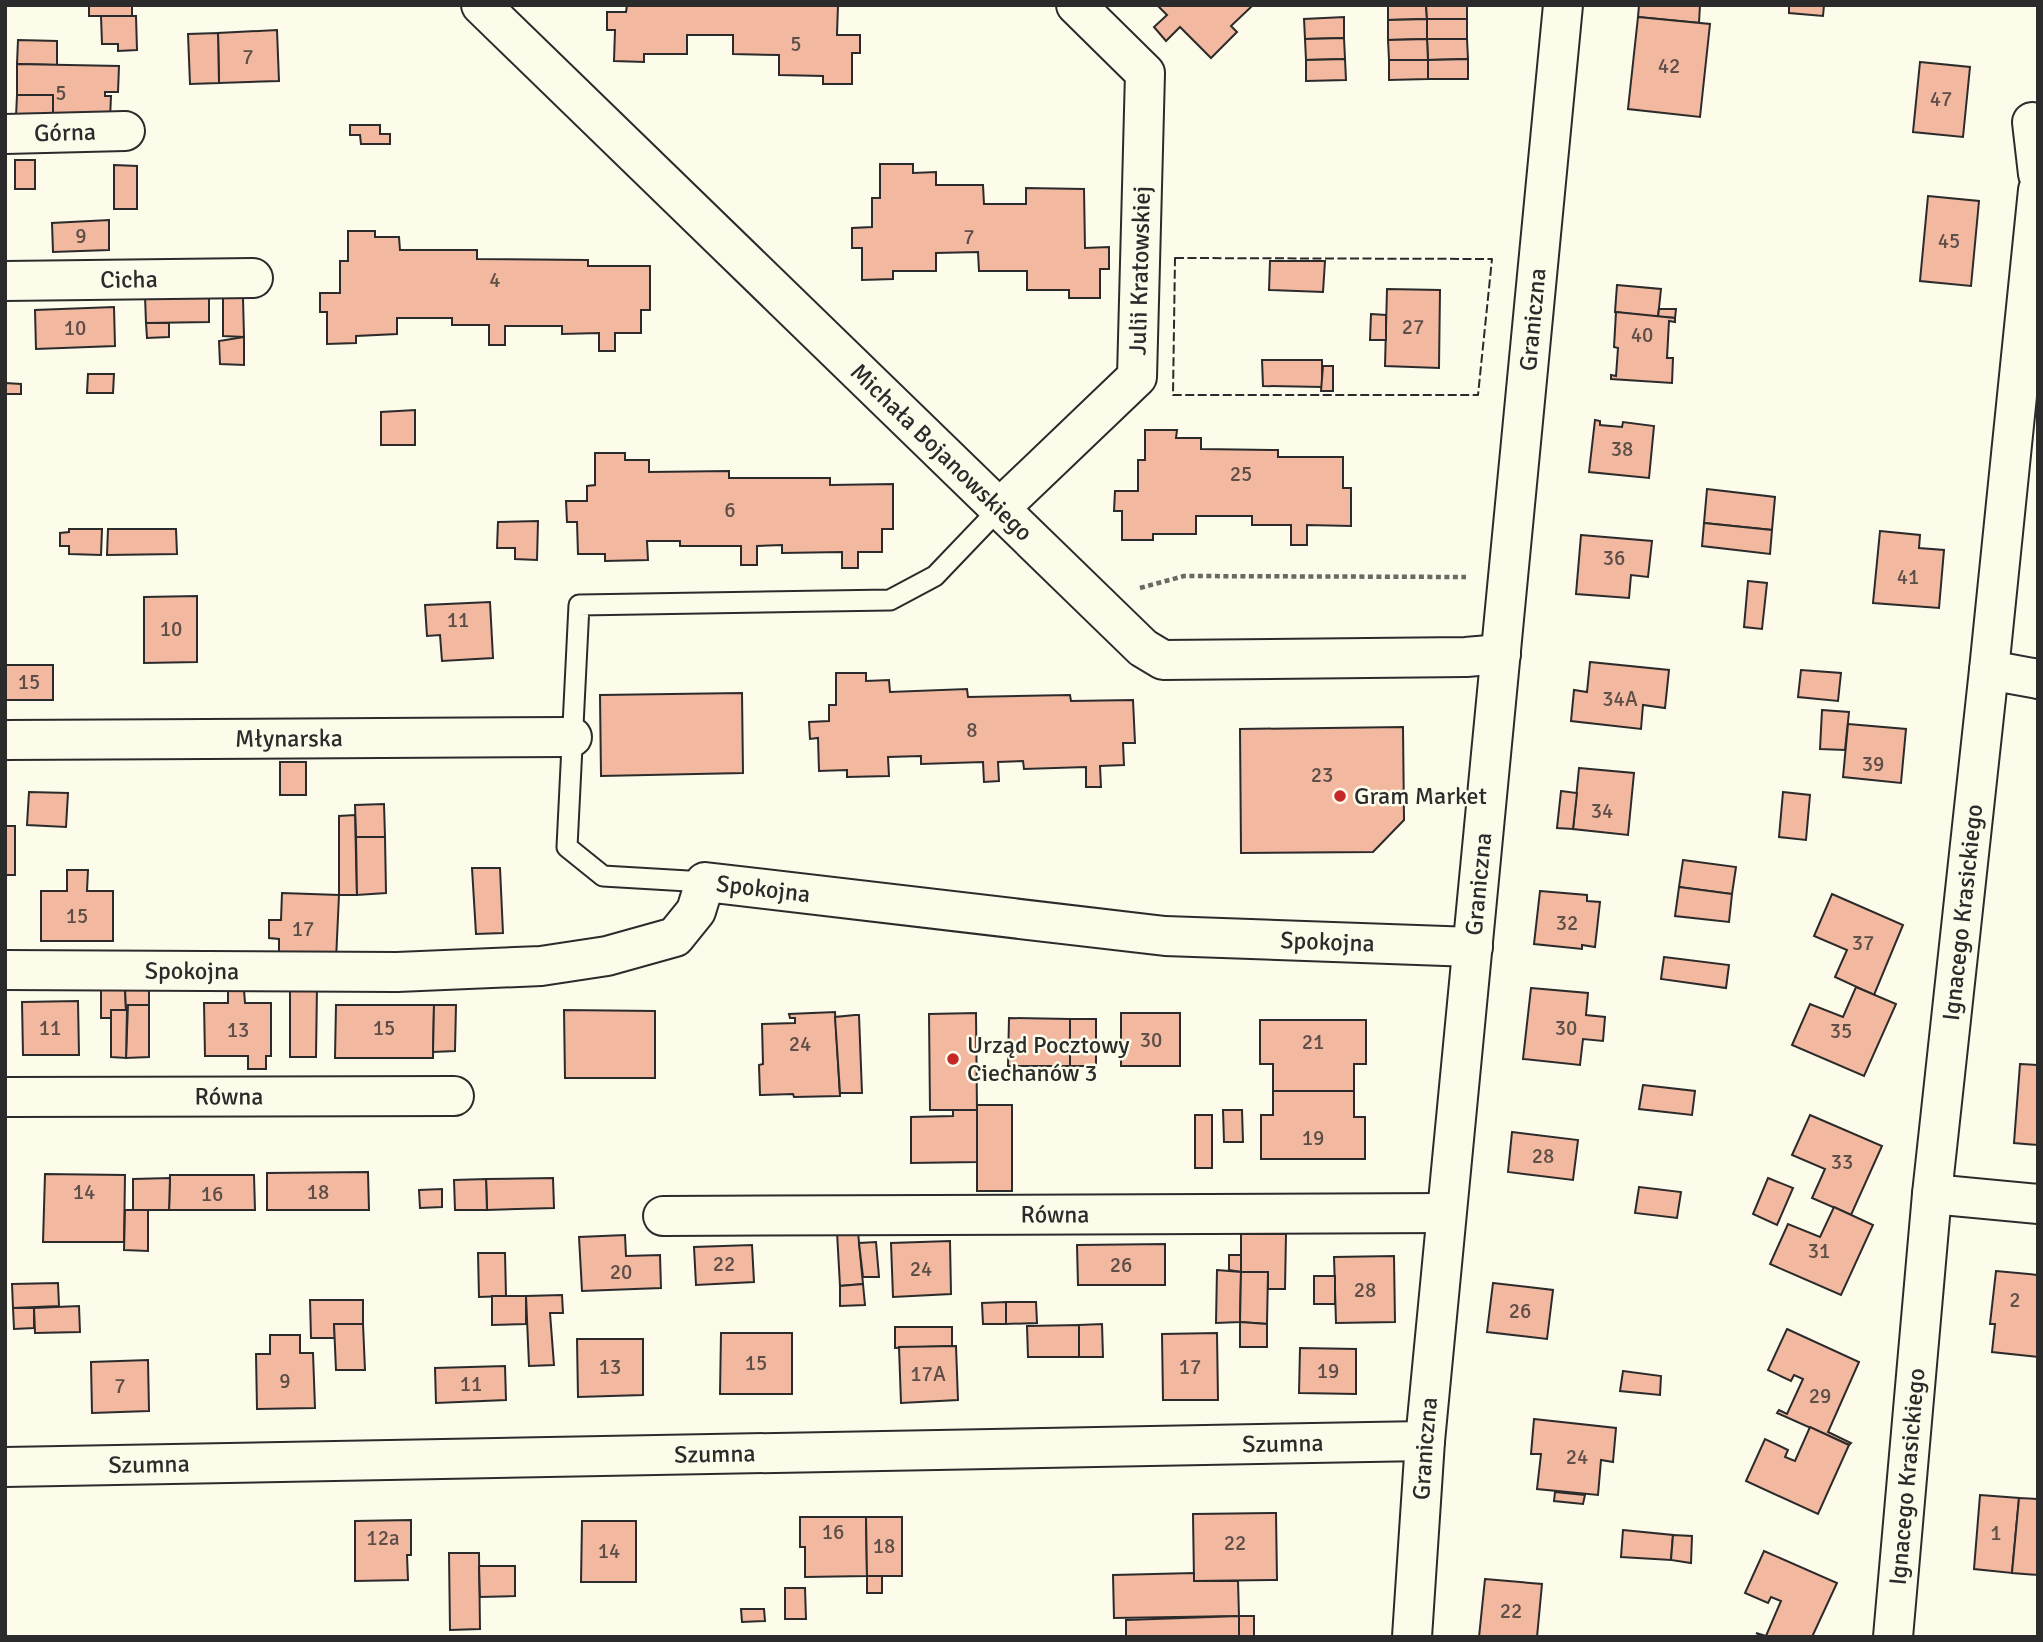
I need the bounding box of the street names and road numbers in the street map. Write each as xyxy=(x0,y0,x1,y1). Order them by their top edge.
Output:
street label: Górna xyxy=(34,117,96,148)
street label: Julii Kratowskiej xyxy=(1123,185,1157,356)
street label: Cicha xyxy=(100,264,158,295)
street label: Graniczna xyxy=(1513,267,1553,372)
street label: Michała Bojanowskiego xyxy=(844,357,1039,548)
street label: Młynarska xyxy=(235,723,343,754)
street label: Ignacego Krasickiego xyxy=(1936,803,1989,1022)
street label: Graniczna xyxy=(1459,831,1498,937)
street label: Spokojna xyxy=(715,868,812,909)
street label: Spokojna xyxy=(1280,925,1375,958)
street label: Spokojna xyxy=(145,956,239,986)
street label: Równa xyxy=(194,1081,264,1112)
street label: Równa xyxy=(1020,1199,1090,1230)
street label: Ignacego Krasickiego xyxy=(1883,1367,1932,1586)
street label: Graniczna xyxy=(1406,1396,1444,1501)
street label: Szumna xyxy=(1242,1428,1324,1459)
street label: Szumna xyxy=(674,1438,756,1470)
street label: Szumna xyxy=(108,1449,190,1480)

